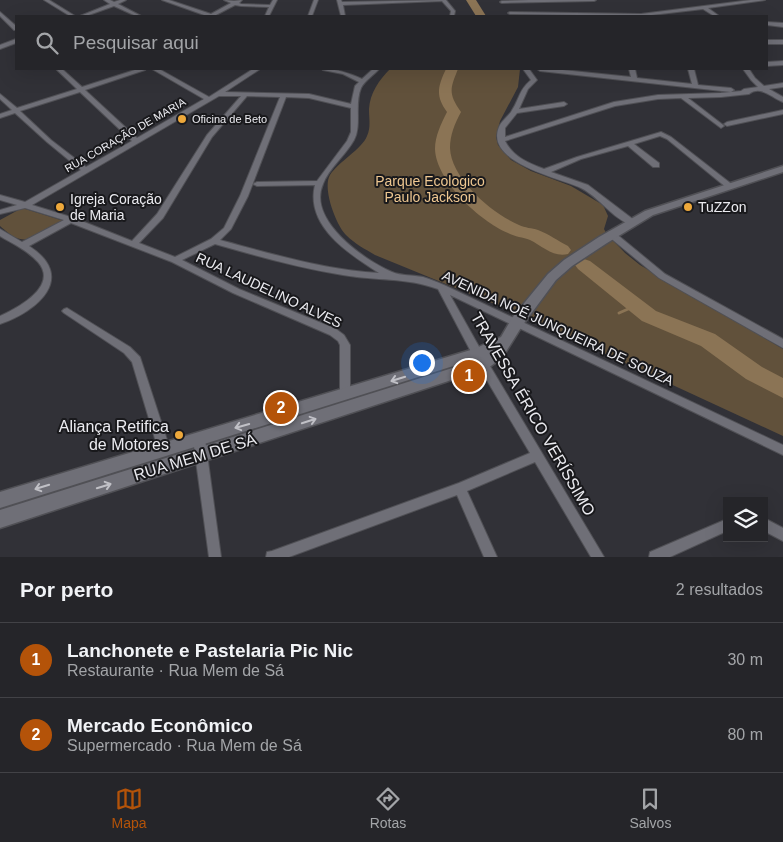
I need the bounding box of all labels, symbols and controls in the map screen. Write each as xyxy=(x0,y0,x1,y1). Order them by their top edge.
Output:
search box xyxy=(15,15,768,70)
icon: search xyxy=(33,29,61,57)
text: Pesquisar aqui xyxy=(73,32,199,53)
street label: RUA CORAÇÃO DE MARIA xyxy=(62,95,188,175)
marker: Oficina de Beto xyxy=(176,113,188,125)
place label: Oficina de Beto xyxy=(192,113,267,125)
park label: Parque Ecologico Paulo Jackson xyxy=(375,173,485,205)
place label: Igreja Coração de Maria xyxy=(70,191,162,223)
place label: TuZZon xyxy=(698,199,747,215)
marker: Igreja Coração de Maria xyxy=(54,201,66,213)
marker: TuZZon xyxy=(682,201,694,213)
street label: RUA LAUDELINO ALVES xyxy=(193,249,345,331)
street label: AVENIDA NOÉ JUNQUEIRA DE SOUZA xyxy=(440,267,677,389)
street label: TRAVESSA ÉRICO VERÍSSIMO xyxy=(468,309,599,519)
your location xyxy=(409,350,435,376)
pin: 1 xyxy=(453,357,485,395)
one-way arrow xyxy=(390,374,406,384)
pin: 2 xyxy=(265,389,297,427)
one-way arrow xyxy=(301,416,317,426)
place label: Aliança Retifica de Motores xyxy=(59,418,169,453)
one-way arrow xyxy=(235,422,251,432)
street label: RUA MEM DE SÁ xyxy=(131,429,259,484)
marker: Aliança Retifica de Motores xyxy=(173,429,185,441)
one-way arrow xyxy=(96,480,112,490)
one-way arrow xyxy=(35,483,51,493)
map controls xyxy=(723,497,768,542)
button: layers xyxy=(723,497,768,542)
text: Por perto xyxy=(20,578,113,601)
text: 2 resultados xyxy=(676,581,763,598)
text: Lanchonete e Pastelaria Pic Nic xyxy=(67,640,353,661)
text: 1 xyxy=(32,651,40,668)
text: 30 m xyxy=(727,651,763,668)
text: Restaurante · Rua Mem de Sá xyxy=(67,662,284,679)
text: Mercado Econômico xyxy=(67,715,253,736)
text: 2 xyxy=(32,726,40,743)
text: 80 m xyxy=(727,726,763,743)
text: Supermercado · Rua Mem de Sá xyxy=(67,737,302,754)
tab: Mapa xyxy=(112,785,147,831)
tab: Rotas xyxy=(370,785,406,831)
tab: Salvos xyxy=(629,785,671,831)

